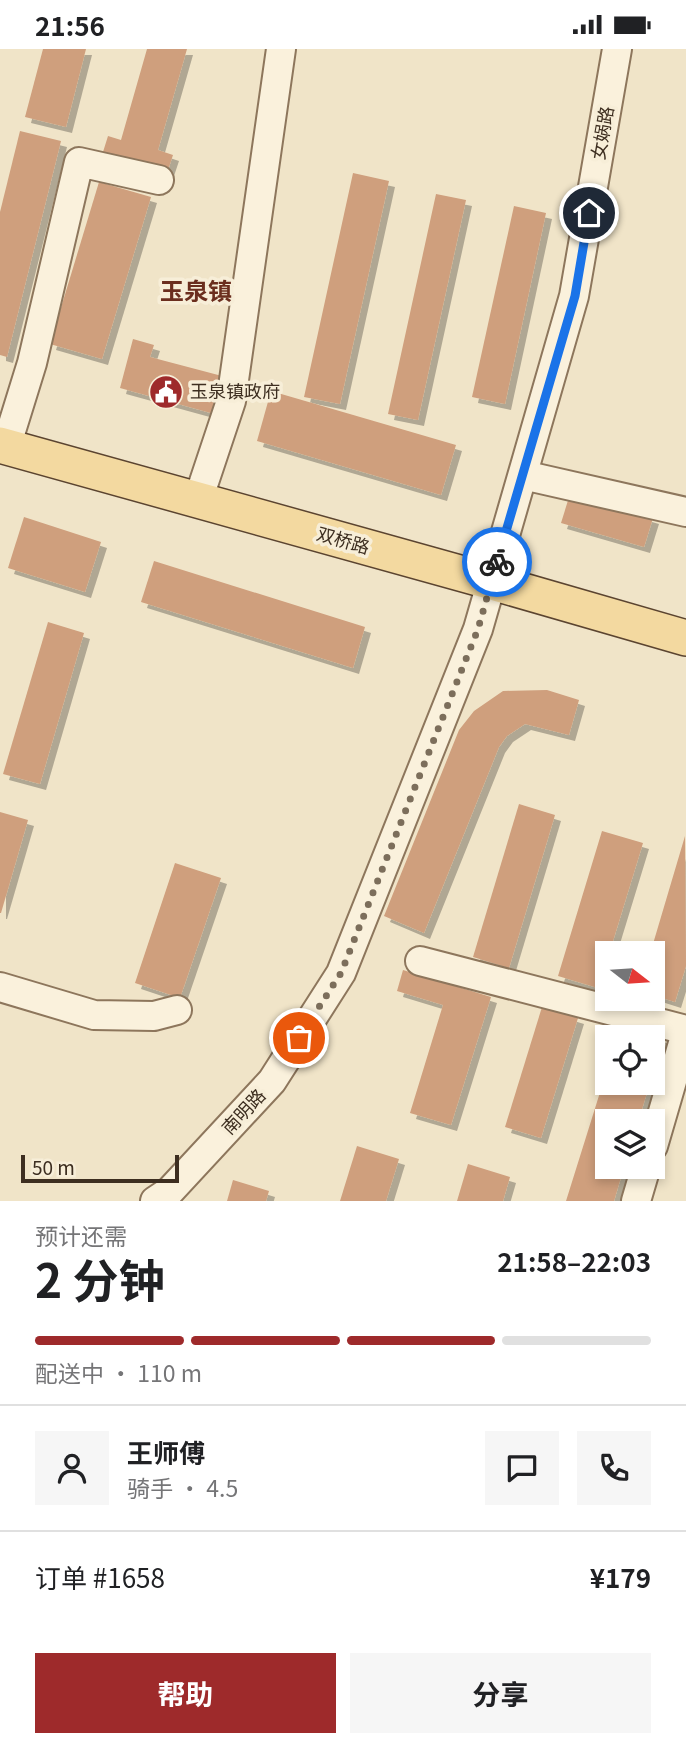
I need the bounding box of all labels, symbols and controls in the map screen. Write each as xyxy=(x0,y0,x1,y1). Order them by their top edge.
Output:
text: 21:56 xyxy=(35,6,105,43)
street label: 女娲路 xyxy=(584,104,619,161)
pin xyxy=(559,183,619,243)
icon: home xyxy=(570,194,608,232)
district label: 玉泉镇 xyxy=(160,272,232,307)
public building icon: 玉泉镇政府 xyxy=(147,373,185,411)
place label: 玉泉镇政府 xyxy=(190,377,280,403)
street label: 双桥路 xyxy=(314,519,373,559)
courier xyxy=(462,527,532,597)
icon: bike xyxy=(478,543,516,581)
north arrow xyxy=(595,941,665,1011)
map controls xyxy=(595,941,665,1179)
pin xyxy=(269,1008,329,1068)
icon: bag xyxy=(280,1019,318,1057)
button: locate xyxy=(595,1025,665,1095)
street label: 南明路 xyxy=(215,1082,270,1139)
button: layers xyxy=(595,1109,665,1179)
scale bar xyxy=(21,1152,178,1184)
text: 50 m xyxy=(32,1153,75,1180)
text: 预计还需 xyxy=(35,1218,127,1252)
text: 21:58–22:03 xyxy=(497,1242,651,1279)
text: 2 分钟 xyxy=(35,1245,165,1311)
text: 配送中 · 110 m xyxy=(35,1355,202,1389)
button: person xyxy=(35,1431,109,1505)
button: chat xyxy=(485,1431,559,1505)
button: phone xyxy=(577,1431,651,1505)
text: 王师傅 xyxy=(127,1433,205,1470)
text: 骑手 · 4.5 xyxy=(127,1470,238,1504)
text: 订单 #1658 xyxy=(35,1558,165,1595)
text: ¥179 xyxy=(590,1558,651,1595)
button: 帮助 xyxy=(35,1653,336,1733)
button: 分享 xyxy=(350,1653,651,1733)

